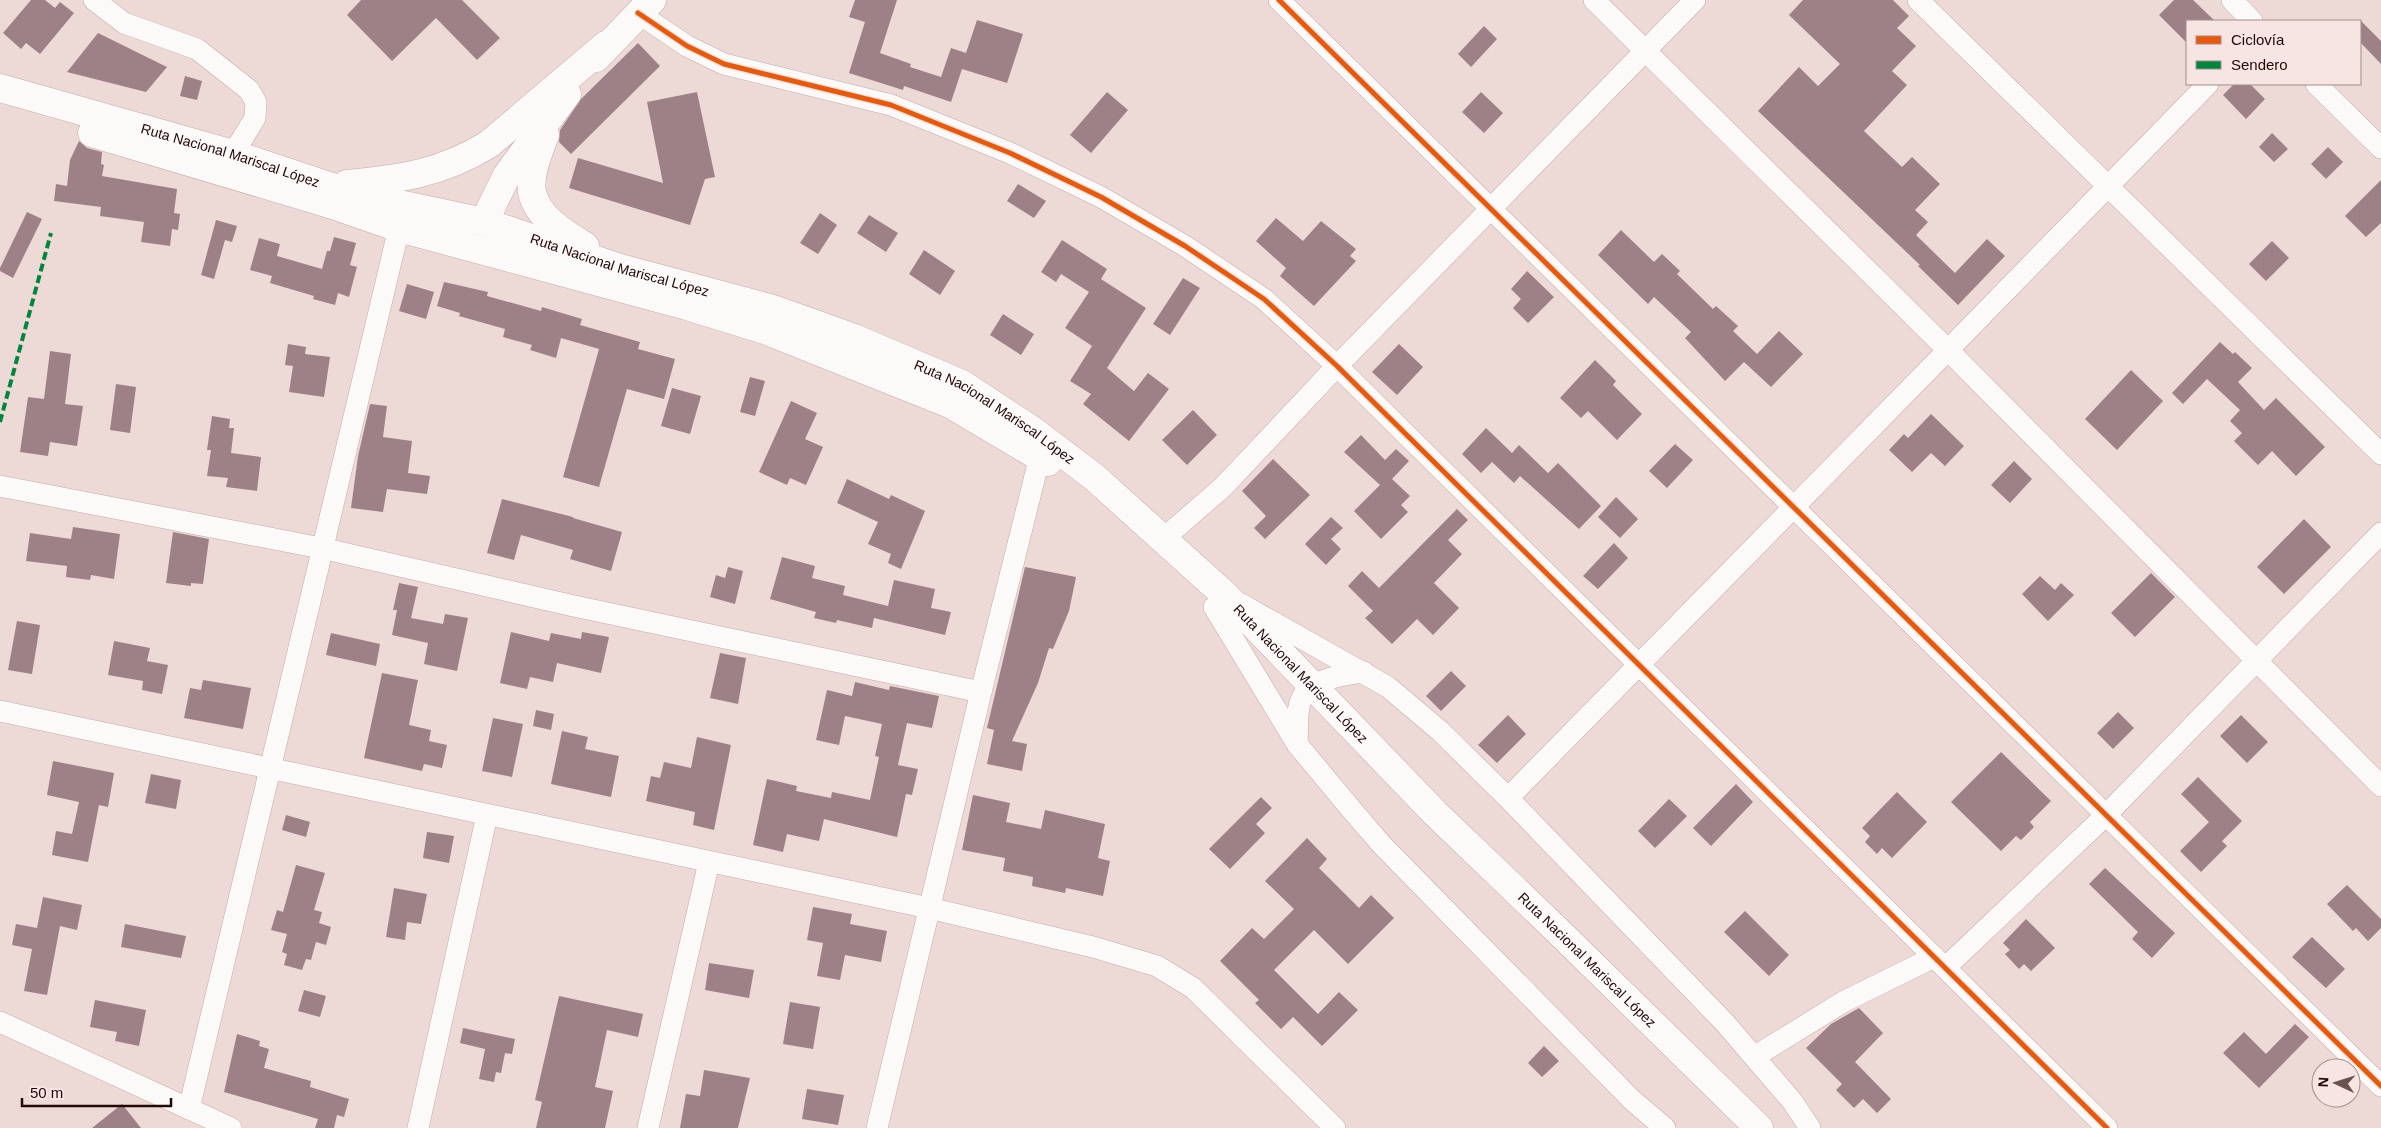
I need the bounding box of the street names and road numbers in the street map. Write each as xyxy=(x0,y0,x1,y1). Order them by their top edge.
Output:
street label: Ruta Nacional Mariscal López xyxy=(139,120,322,190)
street label: Ruta Nacional Mariscal López xyxy=(528,230,711,300)
street label: Ruta Nacional Mariscal López xyxy=(912,357,1078,467)
street label: Ruta Nacional Mariscal López xyxy=(1230,601,1371,746)
street label: Ruta Nacional Mariscal López xyxy=(1515,889,1659,1031)

